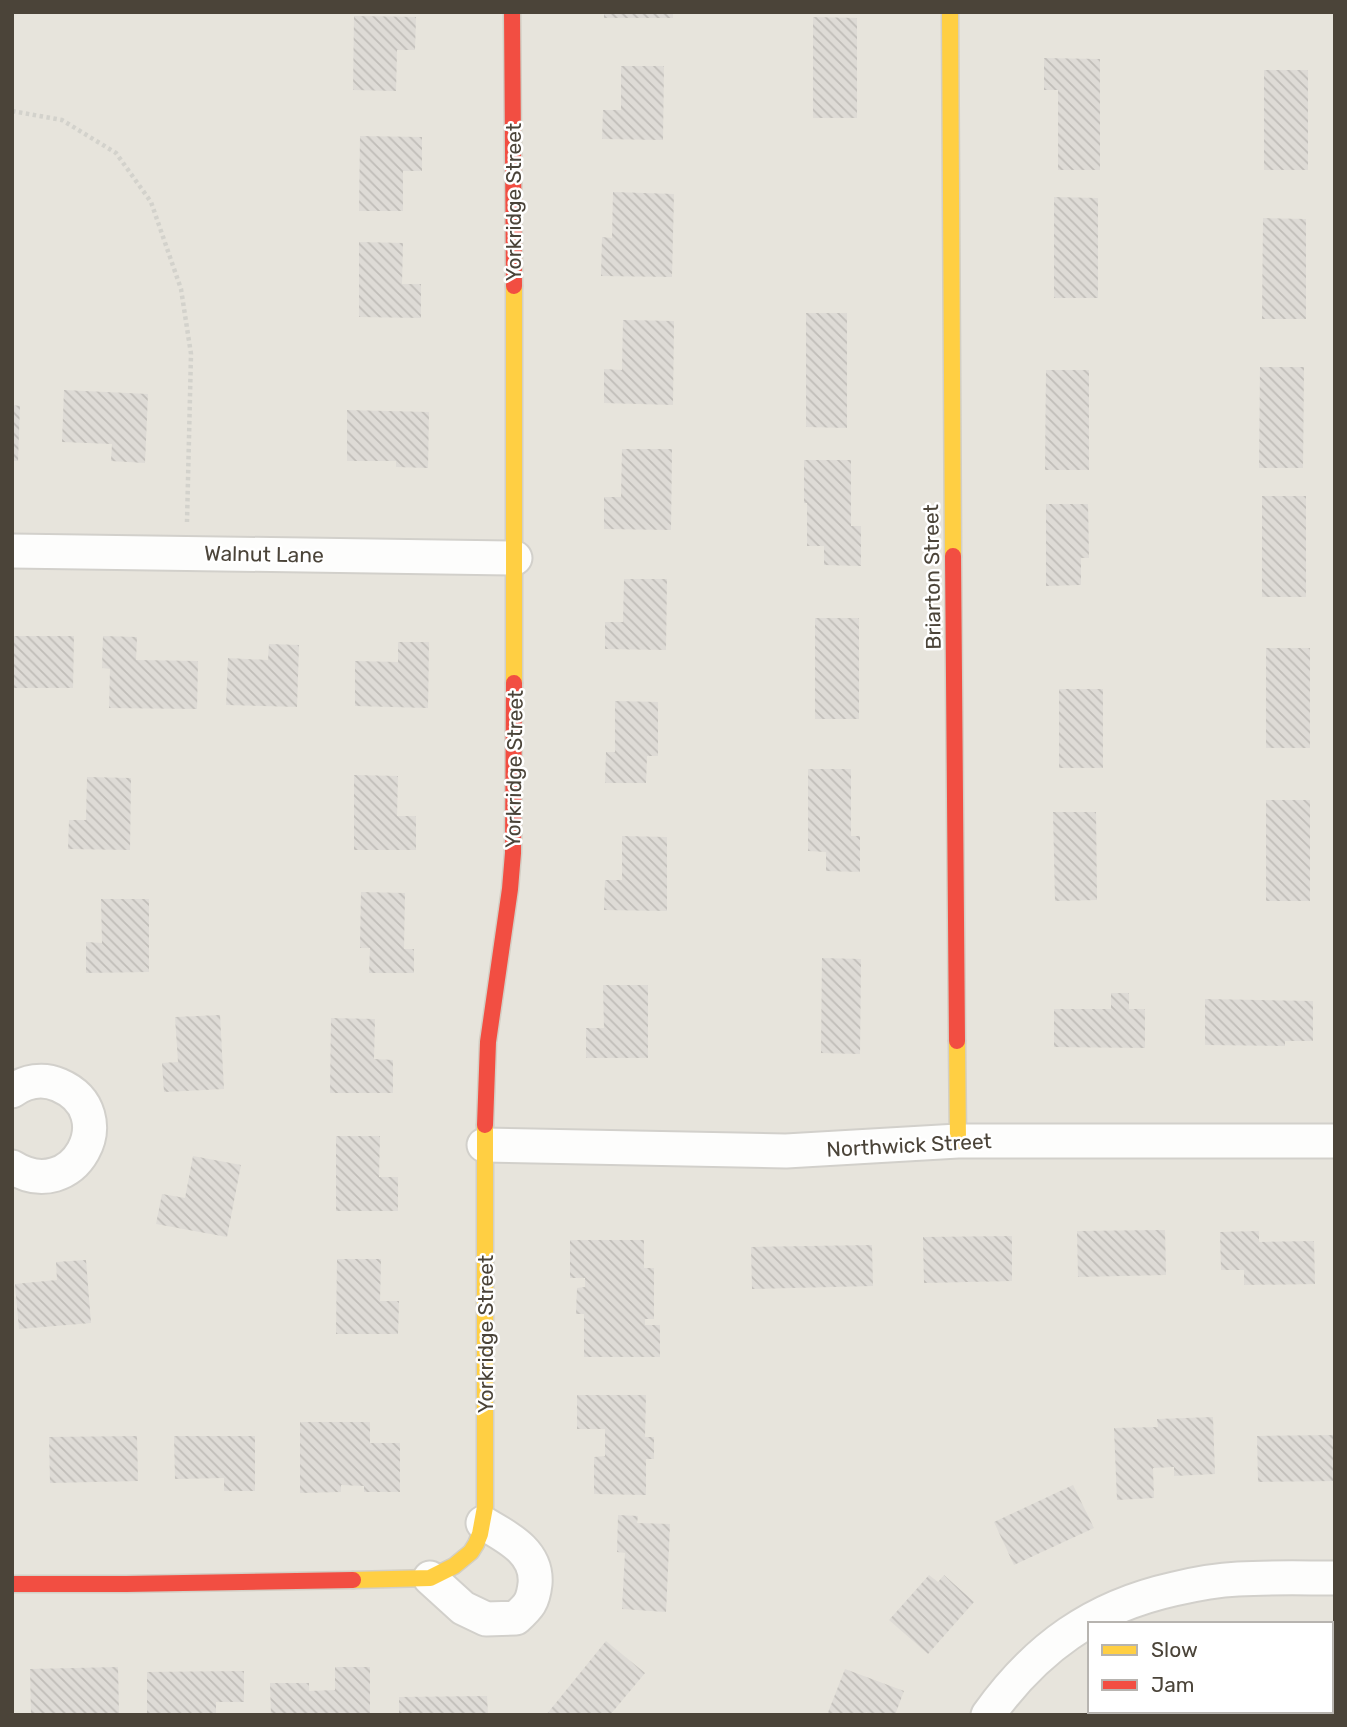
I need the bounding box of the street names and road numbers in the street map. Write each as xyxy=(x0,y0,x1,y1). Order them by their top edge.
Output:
street label: Yorkridge Street xyxy=(501,123,526,281)
street label: Briarton Street xyxy=(918,504,946,650)
street label: Walnut Lane xyxy=(204,540,324,568)
street label: Yorkridge Street xyxy=(500,690,528,848)
street label: Northwick Street xyxy=(826,1128,992,1162)
street label: Yorkridge Street xyxy=(473,1255,498,1413)

